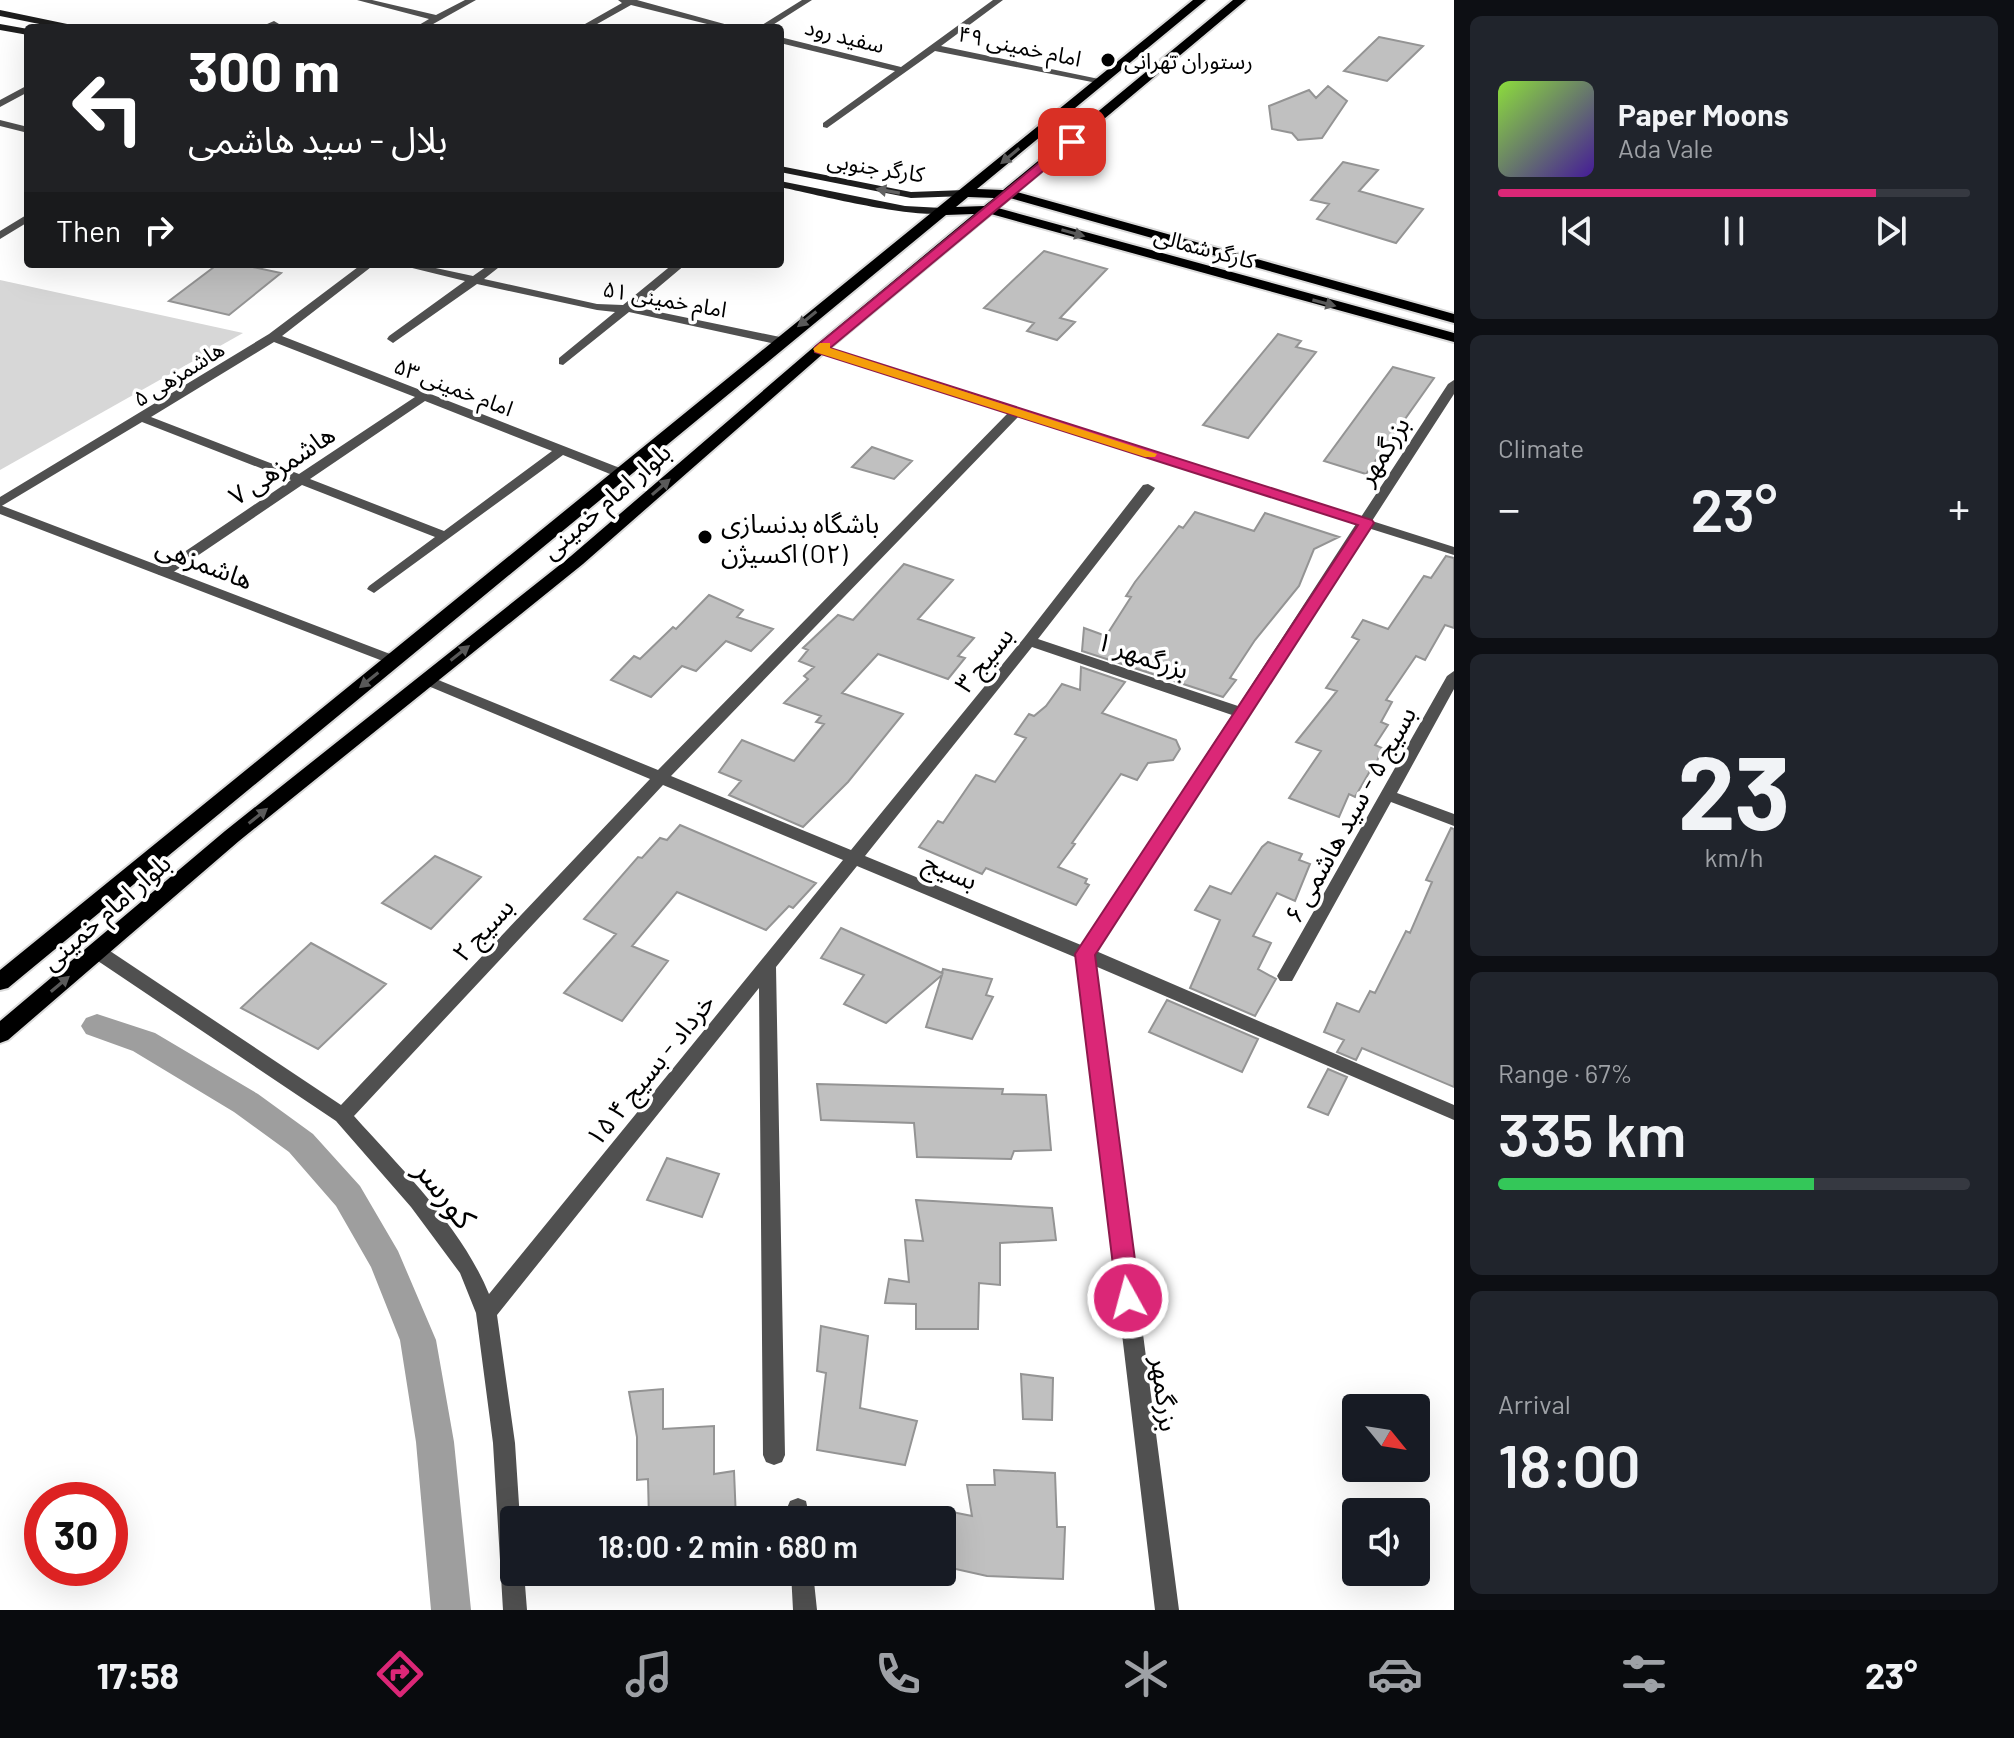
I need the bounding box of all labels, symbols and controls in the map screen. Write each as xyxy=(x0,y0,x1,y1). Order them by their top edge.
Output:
street label: سفید رود xyxy=(802,13,887,59)
street label: امام خمینی ۴۹ xyxy=(955,19,1084,76)
text: 300 m xyxy=(188,36,340,103)
place label: رستوران تهرانی xyxy=(1124,47,1253,75)
marker: رستوران تهرانی xyxy=(1099,51,1117,69)
icon: left xyxy=(56,56,160,160)
text: Paper Moons xyxy=(1618,96,1789,132)
pin xyxy=(1038,108,1106,176)
text: بلال - سید هاشمی xyxy=(188,117,448,160)
icon: arrive xyxy=(1050,120,1094,164)
text: Ada Vale xyxy=(1618,132,1713,163)
street label: کارگر جنوبی xyxy=(825,146,927,189)
one-way arrow xyxy=(1000,147,1020,164)
one-way arrow xyxy=(875,185,900,197)
icon: right xyxy=(137,208,181,252)
icon: previous xyxy=(1555,209,1599,253)
icon: pause xyxy=(1712,209,1756,253)
icon: next xyxy=(1869,209,1913,253)
text: Then xyxy=(56,212,121,248)
street label: کارگر شمالی xyxy=(1151,221,1259,275)
one-way arrow xyxy=(1062,227,1086,240)
street label: امام خمینی ۵۱ xyxy=(600,274,729,327)
one-way arrow xyxy=(1311,297,1336,309)
one-way arrow xyxy=(797,310,817,327)
street label: هاشمزهی ۵ xyxy=(128,335,229,412)
street label: امام خمینی ۵۳ xyxy=(389,351,517,425)
street label: بزرگمهر xyxy=(1348,410,1416,491)
street label: هاشمزهی ۷ xyxy=(222,417,341,512)
text: Climate xyxy=(1498,432,1584,463)
street label: بلوار امام خمینی xyxy=(534,435,680,569)
text: 23° xyxy=(1691,472,1777,544)
one-way arrow xyxy=(651,479,670,497)
text: − xyxy=(1498,481,1520,534)
text: + xyxy=(1948,481,1970,534)
place label: باشگاه بدنسازی اکسیژن (O۲) xyxy=(721,507,879,569)
marker: باشگاه بدنسازی اکسیژن (O۲) xyxy=(696,528,714,546)
street label: هاشمزهی xyxy=(152,529,258,596)
street label: بسیج ۳ xyxy=(947,620,1024,702)
street label: بزرگمهر ۱ xyxy=(1093,624,1193,685)
one-way arrow xyxy=(450,645,470,661)
one-way arrow xyxy=(359,671,379,688)
street label: بسیج ۵ - سید هاشمی ۶ xyxy=(1277,700,1427,931)
text: 23 xyxy=(1678,726,1790,851)
one-way arrow xyxy=(247,807,268,824)
text: km/h xyxy=(1705,841,1763,872)
street label: بسیج xyxy=(917,845,983,901)
street label: بلوار امام خمینی xyxy=(34,846,180,980)
street label: بسیج ۲ xyxy=(445,891,524,971)
one-way arrow xyxy=(49,976,69,993)
street label: ۱۵ خرداد - بسیج ۴ xyxy=(578,987,725,1155)
text: Range · 67% xyxy=(1498,1057,1633,1088)
text: 335 km xyxy=(1498,1097,1687,1169)
street label: کورسر xyxy=(406,1150,486,1237)
position arrow xyxy=(1086,1256,1170,1340)
street label: بزرگمهر xyxy=(1145,1354,1186,1433)
text: Arrival xyxy=(1498,1388,1571,1419)
north arrow xyxy=(1342,1394,1430,1482)
map controls xyxy=(1342,1394,1430,1586)
text: 18:00 xyxy=(1498,1428,1641,1500)
speed limit sign: 30 xyxy=(24,1482,128,1586)
button: sound xyxy=(1342,1498,1430,1586)
text: 18:00 · 2 min · 680 m xyxy=(598,1528,858,1564)
icon: directions xyxy=(372,1646,428,1702)
icon: music xyxy=(621,1646,677,1702)
icon: phone xyxy=(870,1646,926,1702)
icon: climate xyxy=(1118,1646,1174,1702)
icon: car xyxy=(1367,1646,1423,1702)
icon: filters xyxy=(1616,1646,1672,1702)
text: 17:58 xyxy=(96,1653,179,1696)
text: 23° xyxy=(1865,1653,1918,1696)

